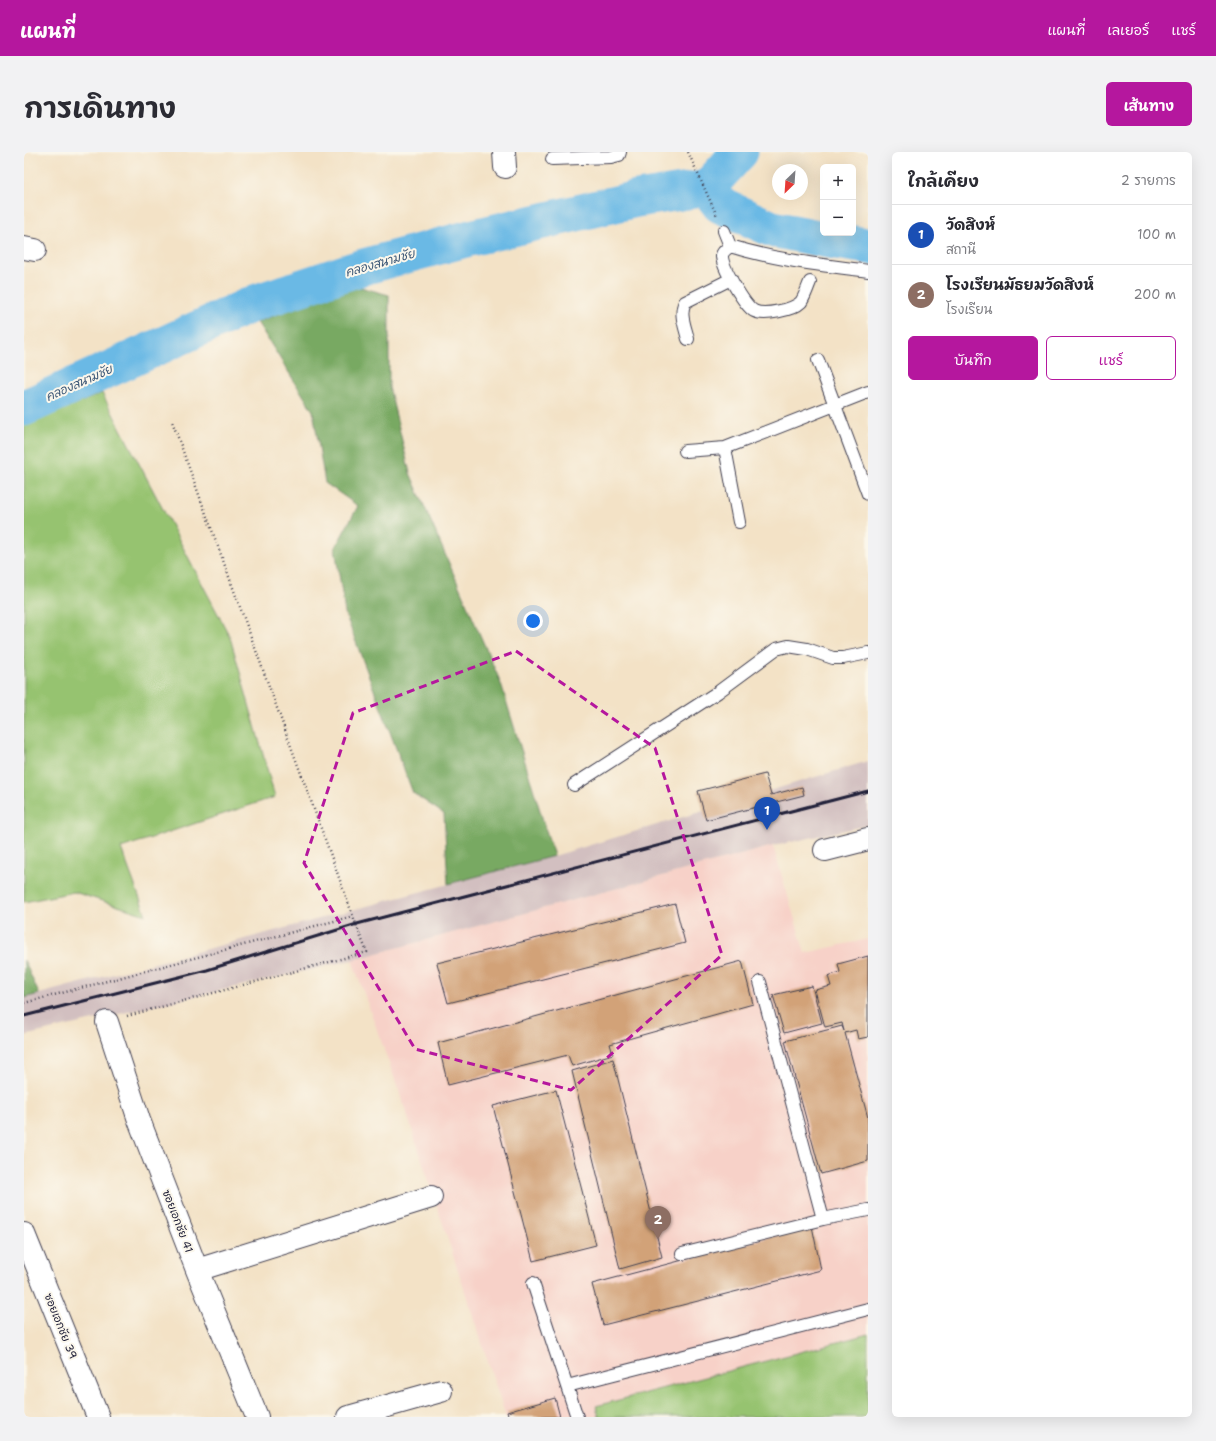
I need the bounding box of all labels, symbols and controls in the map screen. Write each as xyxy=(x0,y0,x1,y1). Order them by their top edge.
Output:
text: แผนที่ xyxy=(20,19,76,44)
text: แผนที่ xyxy=(1047,21,1085,39)
text: เลเยอร์ xyxy=(1107,21,1149,39)
text: แชร์ xyxy=(1171,21,1196,39)
button: เส้นทาง xyxy=(1106,82,1192,126)
text: การเดินทาง xyxy=(24,89,176,127)
north arrow xyxy=(772,164,808,200)
map controls xyxy=(820,164,856,236)
button: + xyxy=(820,164,856,200)
text: ใกล้เคียง xyxy=(908,170,979,192)
text: 2 รายการ xyxy=(1121,172,1176,189)
button: − xyxy=(820,200,856,236)
text: วัดสิงห์ xyxy=(946,215,995,235)
text: 1 xyxy=(918,226,924,243)
text: 100 m xyxy=(1137,226,1176,243)
text: สถานี xyxy=(946,241,976,258)
water label: คลองสนามชัย xyxy=(343,245,418,281)
text: โรงเรียนมัธยมวัดสิงห์ xyxy=(946,275,1094,295)
text: 2 xyxy=(916,286,926,303)
text: 200 m xyxy=(1134,286,1176,303)
text: โรงเรียน xyxy=(946,301,992,318)
button: บันทึก xyxy=(908,336,1038,380)
button: แชร์ xyxy=(1046,336,1176,380)
water label: คลองสนามชัย xyxy=(43,361,116,405)
your location xyxy=(523,611,543,631)
pin: 1 xyxy=(754,797,780,830)
street label: ซอยเอกชัย 41 xyxy=(159,1187,196,1255)
pin: 2 xyxy=(645,1206,671,1239)
street label: ซอยเอกชัย 39 xyxy=(41,1291,81,1361)

